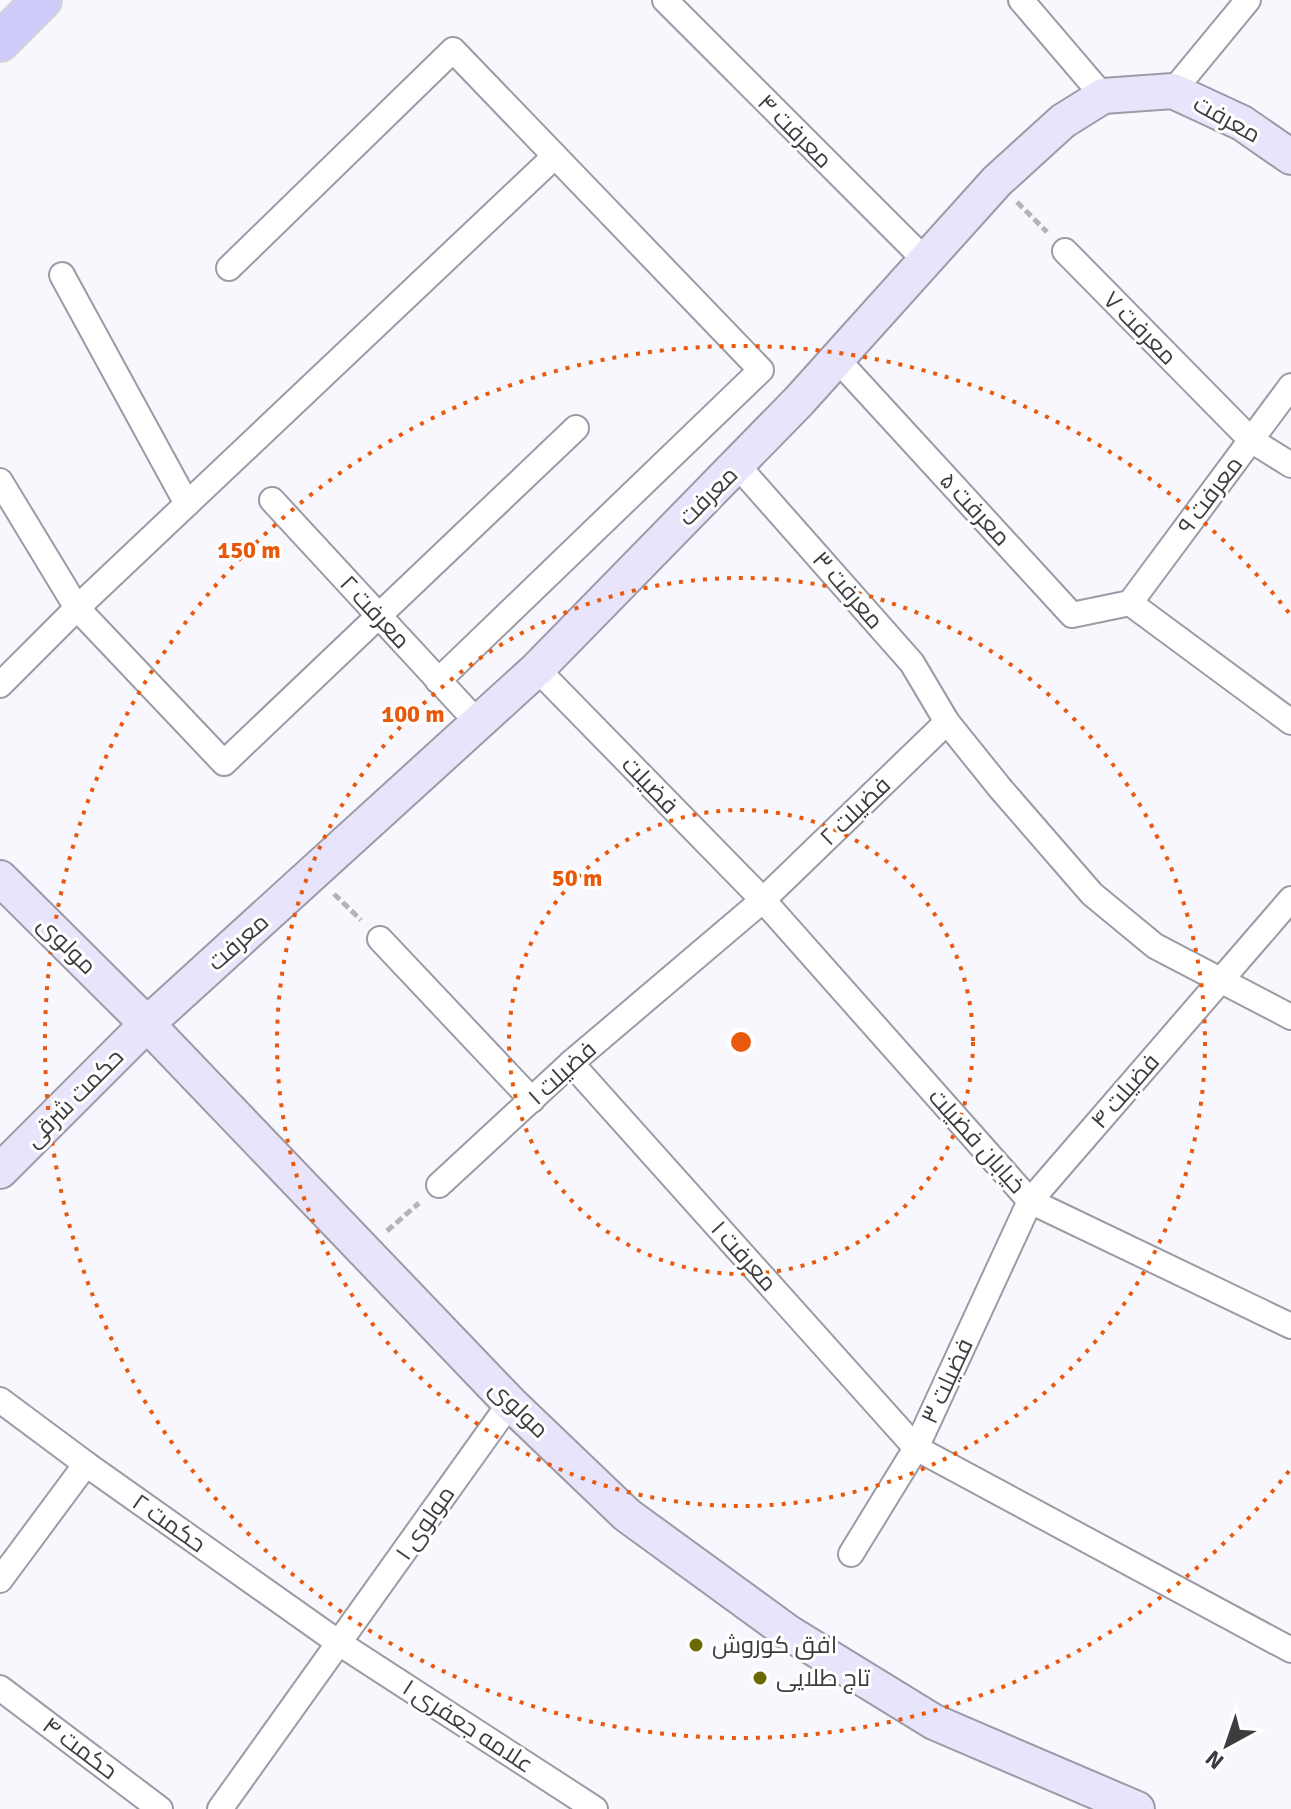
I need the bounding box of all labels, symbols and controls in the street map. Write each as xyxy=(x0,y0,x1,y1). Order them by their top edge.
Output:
street label: معرفت ۴ xyxy=(751,87,839,175)
street label: معرفت xyxy=(1188,88,1266,150)
street label: معرفت ۷ xyxy=(1097,285,1183,371)
street label: معرفت ۹ xyxy=(1171,450,1249,540)
street label: معرفت xyxy=(672,460,744,532)
street label: معرفت ۵ xyxy=(933,466,1017,552)
text: 150 m xyxy=(217,535,281,565)
street label: معرفت ۳ xyxy=(806,545,890,635)
street label: معرفت ۲ xyxy=(333,569,417,655)
text: 100 m xyxy=(381,699,445,729)
street label: فضیلت xyxy=(615,750,685,820)
street label: فضیلت ۲ xyxy=(813,770,897,852)
text: 50 m xyxy=(552,863,602,893)
street label: معرفت xyxy=(201,907,275,977)
street label: مولوی xyxy=(31,909,103,981)
centre of rings xyxy=(727,1028,755,1056)
street label: فضیلت ۱ xyxy=(522,1034,602,1112)
street label: حکمت شرقی xyxy=(18,1042,130,1154)
street label: فضیلت ۴ xyxy=(1084,1047,1166,1135)
street label: خیابان فضیلت xyxy=(922,1082,1032,1200)
street label: معرفت ۱ xyxy=(704,1214,784,1298)
street label: فضیلت ۳ xyxy=(914,1334,980,1428)
street label: مولوی xyxy=(483,1373,555,1445)
street label: مولوی ۱ xyxy=(389,1480,461,1566)
street label: حکمت ۲ xyxy=(126,1487,212,1559)
place label: افق کوروش xyxy=(712,1630,837,1660)
marker: افق کوروش xyxy=(687,1636,705,1654)
place label: تاج طلایی xyxy=(776,1663,871,1694)
marker: تاج طلایی xyxy=(751,1669,769,1687)
street label: علامه جعفری ۱ xyxy=(397,1673,539,1779)
north arrow xyxy=(1187,1705,1267,1785)
street label: حکمت ۴ xyxy=(37,1710,123,1786)
text: N xyxy=(1200,1745,1229,1775)

